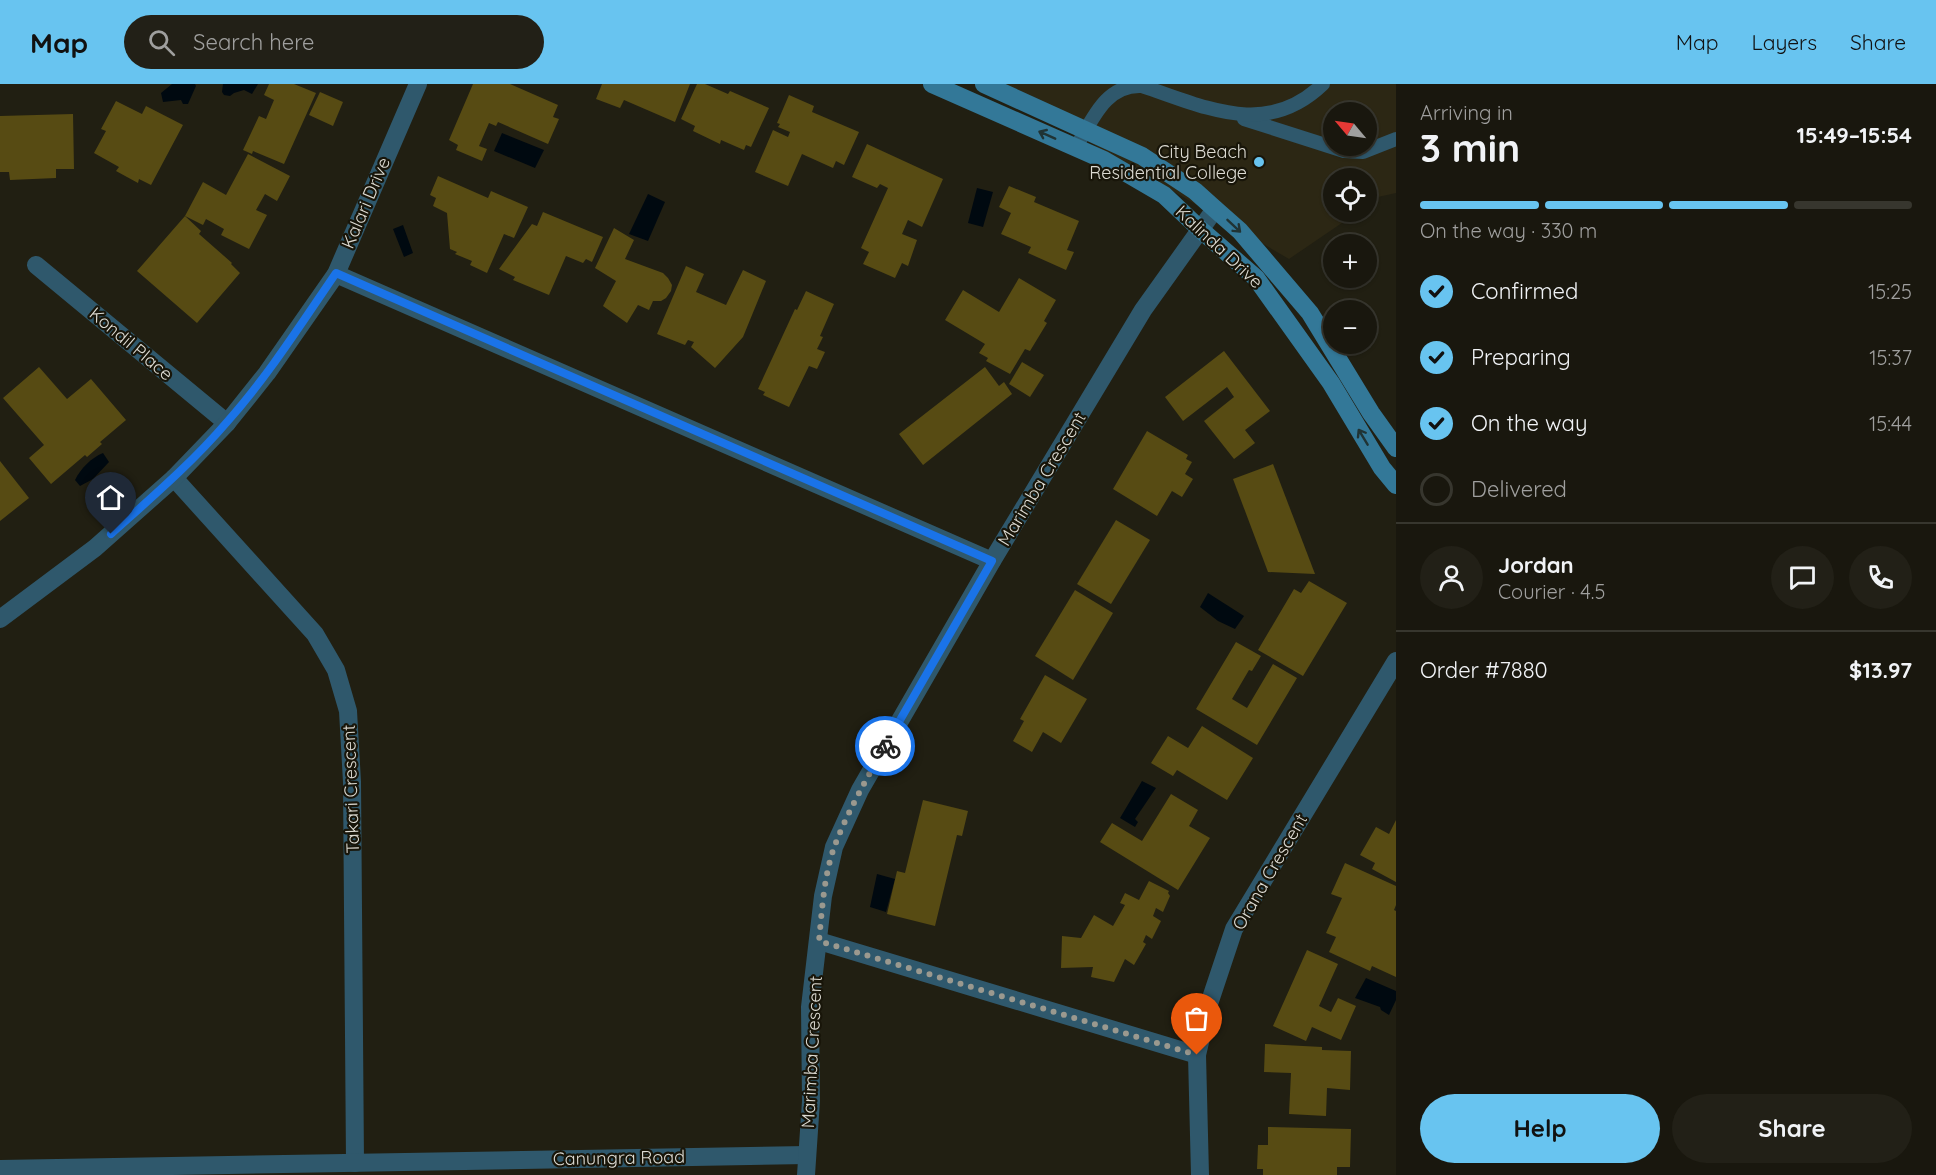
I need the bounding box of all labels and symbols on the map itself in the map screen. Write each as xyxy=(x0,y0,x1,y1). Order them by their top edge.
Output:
north arrow xyxy=(1323,102,1377,156)
one-way arrow xyxy=(1039,129,1057,140)
place label: City Beach Residential College xyxy=(1089,140,1247,184)
street label: Kalari Drive xyxy=(336,154,395,252)
marker: City Beach Residential College xyxy=(1252,155,1266,169)
street label: Kalinda Drive xyxy=(1171,200,1268,293)
one-way arrow xyxy=(1226,218,1241,232)
street label: Kondil Place xyxy=(85,302,178,385)
street label: Marimba Crescent xyxy=(992,407,1091,550)
one-way arrow xyxy=(1357,429,1369,446)
pin xyxy=(85,472,136,534)
courier xyxy=(855,716,915,776)
street label: Takari Crescent xyxy=(337,724,364,854)
street label: Orana Crescent xyxy=(1227,809,1312,934)
street label: Marimba Crescent xyxy=(796,975,827,1129)
pin xyxy=(1171,993,1222,1055)
street label: Canungra Road xyxy=(553,1145,685,1170)

